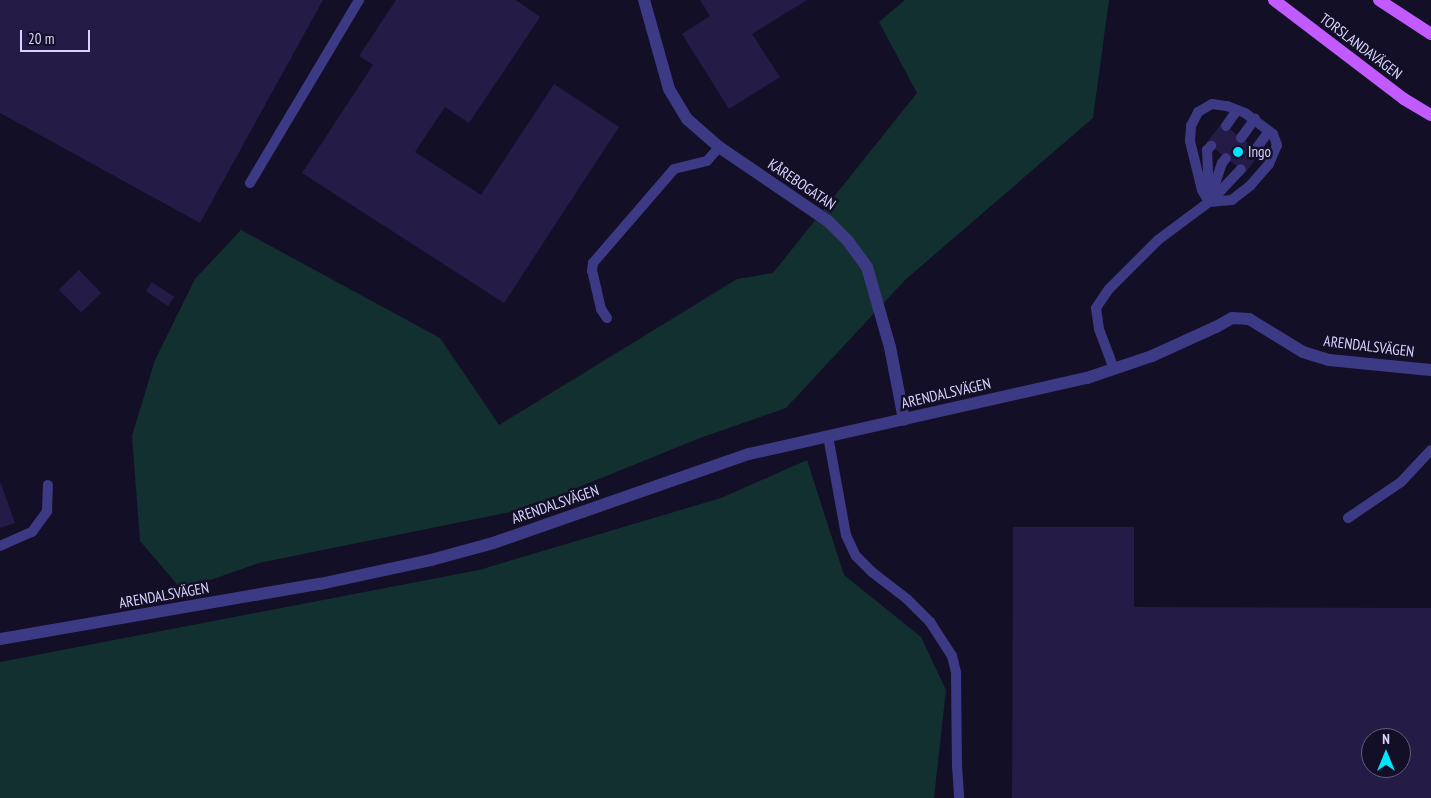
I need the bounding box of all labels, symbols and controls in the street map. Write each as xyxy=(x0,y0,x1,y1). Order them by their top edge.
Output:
street label: TORSLANDAVÄGEN xyxy=(1316,9,1406,83)
scale bar xyxy=(22,20,92,52)
text: 20 m xyxy=(28,29,54,48)
place label: Ingo xyxy=(1248,143,1271,161)
marker: Ingo xyxy=(1232,146,1244,158)
street label: KÅREBOGATAN xyxy=(765,155,839,213)
street label: ARENDALSVÄGEN xyxy=(1323,332,1415,360)
street label: ARENDALSVÄGEN xyxy=(900,374,992,412)
street label: ARENDALSVÄGEN xyxy=(509,481,601,527)
street label: ARENDALSVÄGEN xyxy=(118,578,210,612)
north arrow xyxy=(1361,728,1411,778)
text: N xyxy=(1382,730,1390,748)

